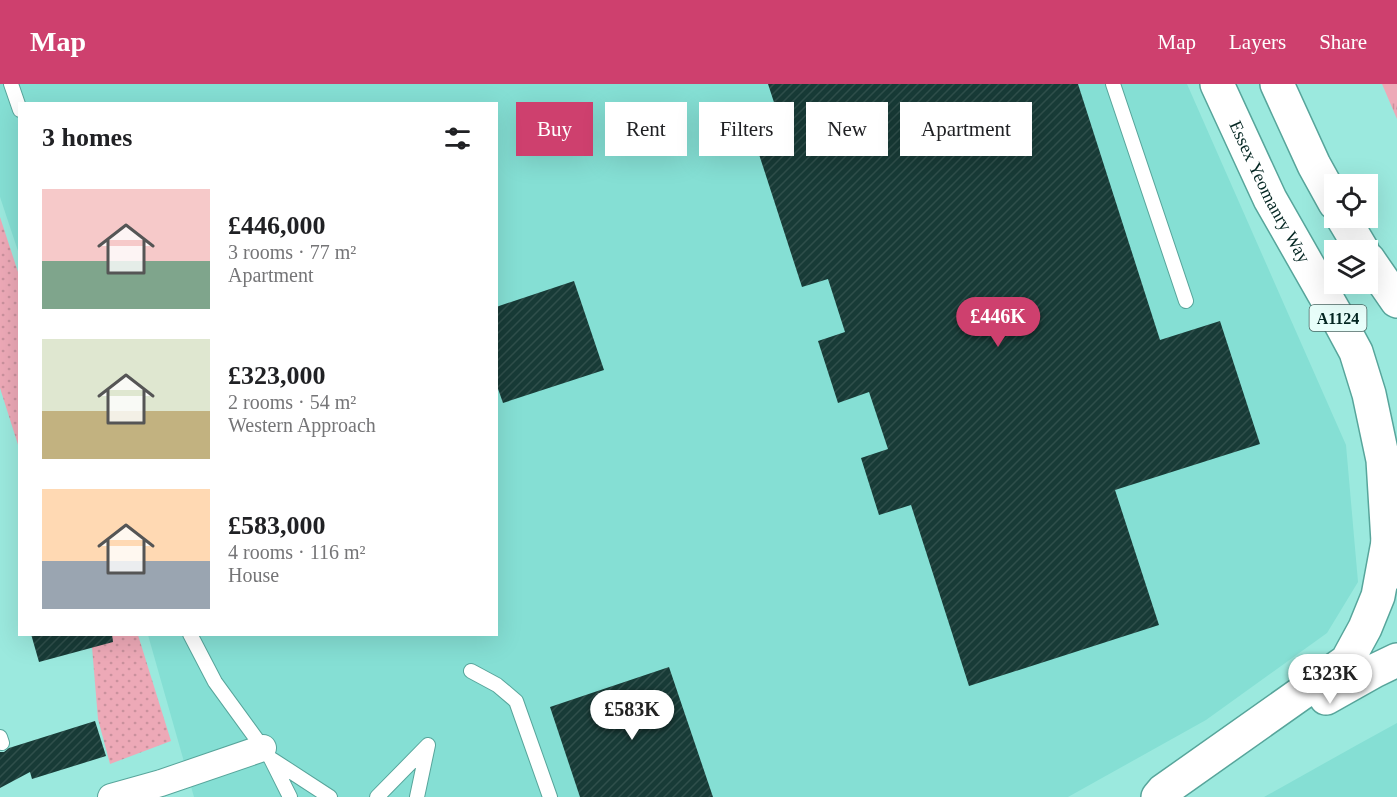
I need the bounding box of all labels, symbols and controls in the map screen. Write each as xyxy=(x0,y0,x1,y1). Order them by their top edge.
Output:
text: Map xyxy=(30,26,86,57)
text: Map xyxy=(1158,30,1196,54)
text: Layers xyxy=(1229,30,1286,54)
text: Share xyxy=(1319,30,1367,54)
chip: Buy xyxy=(516,102,593,156)
chip: Rent xyxy=(605,102,687,156)
chip: Filters xyxy=(699,102,794,156)
chip: New xyxy=(806,102,888,156)
chip: Apartment xyxy=(900,102,1032,156)
street label: Essex Yeomanry Way xyxy=(1225,118,1314,266)
icon: filters xyxy=(441,122,474,155)
text: 3 homes xyxy=(42,123,132,152)
map controls xyxy=(1324,174,1378,294)
button: locate xyxy=(1324,174,1378,228)
text: £446,000 xyxy=(228,211,326,240)
icon: home xyxy=(90,213,162,285)
button: layers xyxy=(1324,240,1378,294)
text: 3 rooms · 77 m² xyxy=(228,241,356,263)
text: Apartment xyxy=(228,264,314,286)
pin: £446K xyxy=(956,297,1040,348)
text: £446K xyxy=(970,305,1026,327)
road number: A1124 xyxy=(1310,305,1366,331)
text: £323,000 xyxy=(228,361,326,390)
icon: home xyxy=(90,363,162,435)
text: 2 rooms · 54 m² xyxy=(228,391,356,413)
text: Western Approach xyxy=(228,414,376,436)
text: £583,000 xyxy=(228,511,326,540)
icon: home xyxy=(90,513,162,585)
text: 4 rooms · 116 m² xyxy=(228,541,365,563)
text: House xyxy=(228,564,279,586)
pin: £323K xyxy=(1288,654,1372,705)
text: £323K xyxy=(1302,662,1358,684)
pin: £583K xyxy=(590,690,674,741)
text: £583K xyxy=(604,698,660,720)

